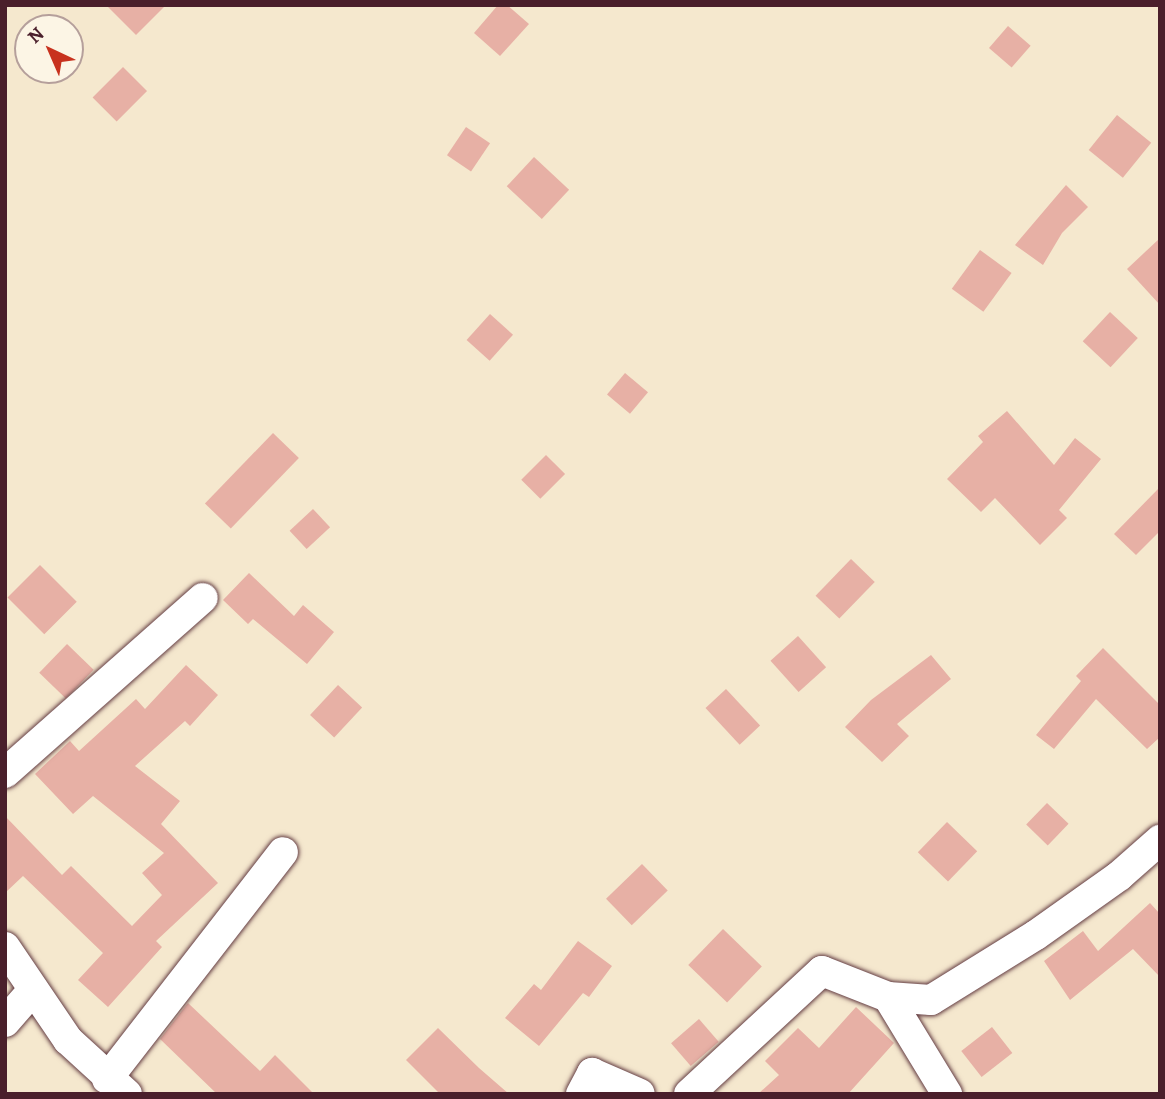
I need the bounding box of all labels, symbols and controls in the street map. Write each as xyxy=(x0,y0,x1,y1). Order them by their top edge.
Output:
north arrow xyxy=(14,14,84,84)
text: N xyxy=(22,21,50,49)

